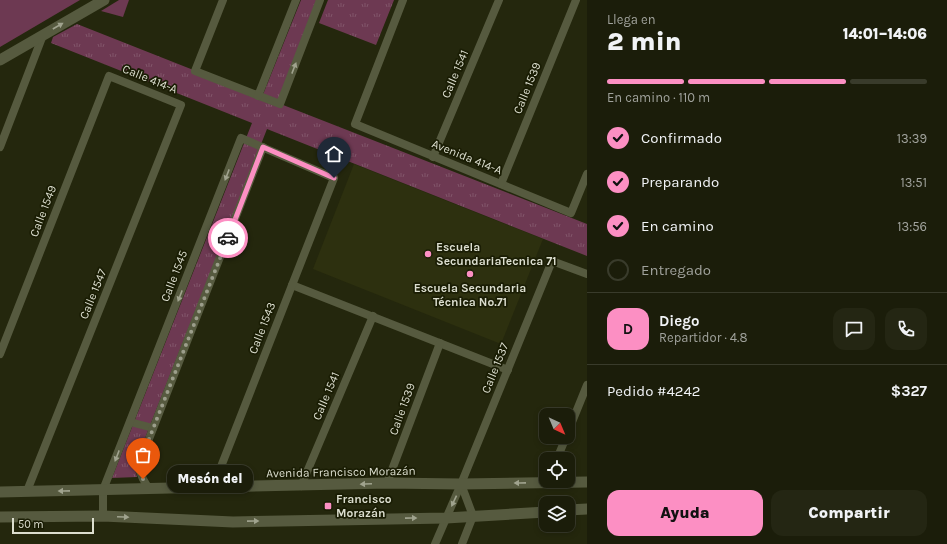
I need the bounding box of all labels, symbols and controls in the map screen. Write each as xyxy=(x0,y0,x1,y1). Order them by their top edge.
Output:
text: Llega en xyxy=(607,12,656,27)
one-way arrow xyxy=(52,23,64,30)
text: 14:01–14:06 xyxy=(843,25,927,43)
text: 2 min xyxy=(607,26,682,57)
street label: Calle 1541 xyxy=(439,48,471,100)
street label: Calle 1539 xyxy=(510,60,544,116)
street label: Calle 414-A xyxy=(120,62,180,96)
one-way arrow xyxy=(291,62,297,74)
text: En camino · 110 m xyxy=(607,90,710,105)
icon: check xyxy=(607,127,629,149)
text: Confirmado xyxy=(641,129,722,147)
text: 13:39 xyxy=(897,131,927,146)
pin xyxy=(317,137,351,178)
street label: Avenida 414-A xyxy=(430,137,504,178)
icon: home xyxy=(323,143,345,165)
one-way arrow xyxy=(224,169,230,181)
icon: check xyxy=(607,171,629,193)
text: Preparando xyxy=(641,173,719,191)
text: 13:51 xyxy=(900,175,927,190)
street label: Calle 1549 xyxy=(27,183,59,239)
icon: check xyxy=(607,215,629,237)
text: En camino xyxy=(641,217,714,235)
courier xyxy=(208,218,248,258)
text: 13:56 xyxy=(897,219,927,234)
icon: car xyxy=(217,227,239,249)
place label: Escuela SecundariaTecnica 71 xyxy=(436,240,557,268)
street label: Calle 1545 xyxy=(158,248,190,304)
marker: Escuela SecundariaTecnica 71 xyxy=(423,249,433,259)
text: Entregado xyxy=(641,261,711,279)
street label: Calle 1547 xyxy=(77,267,110,321)
marker: Escuela Secundaria Técnica No.71 xyxy=(465,269,475,279)
place label: Escuela Secundaria Técnica No.71 xyxy=(414,281,526,309)
one-way arrow xyxy=(176,290,182,302)
street label: Calle 1543 xyxy=(246,300,278,356)
button: chat xyxy=(833,308,875,350)
button: phone xyxy=(885,308,927,350)
text: Diego xyxy=(659,312,699,330)
text: D xyxy=(623,320,633,338)
text: Repartidor · 4.8 xyxy=(659,330,747,345)
street label: Calle 1537 xyxy=(479,340,512,395)
street label: Calle 1541 xyxy=(310,370,342,422)
street label: Calle 1539 xyxy=(386,381,418,437)
text: Pedido #4242 xyxy=(607,382,701,400)
text: $327 xyxy=(891,382,927,400)
north arrow xyxy=(539,408,575,444)
map controls xyxy=(539,408,575,532)
pin xyxy=(126,438,160,479)
icon: bag xyxy=(132,444,154,466)
one-way arrow xyxy=(113,450,119,462)
button: locate xyxy=(539,452,575,488)
street label: Avenida Francisco Morazán xyxy=(266,464,416,480)
callout: Mesón del xyxy=(167,465,253,493)
text: Mesón del xyxy=(178,471,242,486)
one-way arrow xyxy=(514,480,526,487)
one-way arrow xyxy=(359,481,372,487)
one-way arrow xyxy=(58,487,70,494)
button: Ayuda xyxy=(607,490,763,536)
button: Compartir xyxy=(771,490,927,536)
place label: Francisco Morazán xyxy=(336,492,392,520)
one-way arrow xyxy=(451,495,457,507)
button: layers xyxy=(539,496,575,532)
marker: Francisco Morazán xyxy=(323,501,333,511)
one-way arrow xyxy=(117,513,129,520)
one-way arrow xyxy=(405,515,417,522)
scale bar xyxy=(12,516,94,535)
text: 50 m xyxy=(18,518,44,531)
one-way arrow xyxy=(247,518,260,524)

